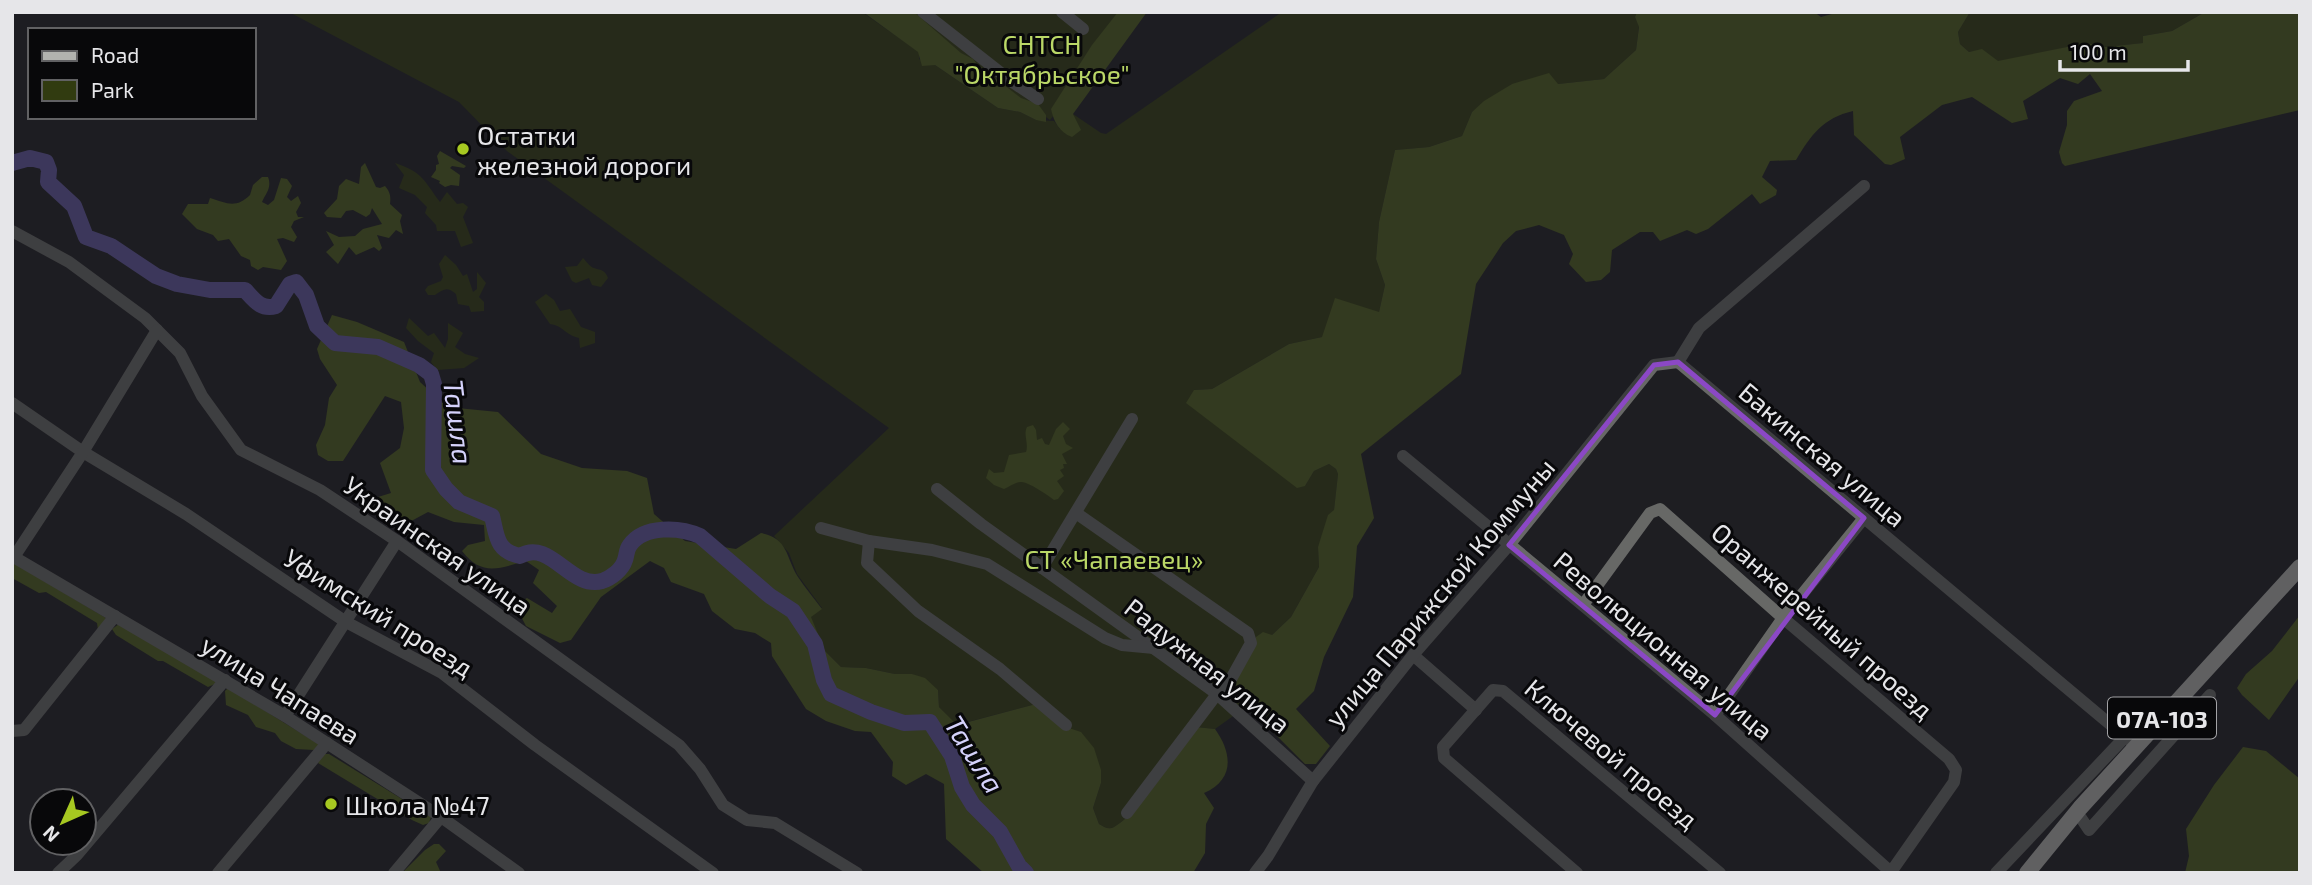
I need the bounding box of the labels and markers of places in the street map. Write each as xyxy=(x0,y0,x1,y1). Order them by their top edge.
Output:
place label: Остатки железной дороги xyxy=(477,119,691,180)
marker: Остатки железной дороги xyxy=(455,141,471,157)
place label: Школа №47 xyxy=(345,789,489,820)
marker: Школа №47 xyxy=(323,796,339,812)

